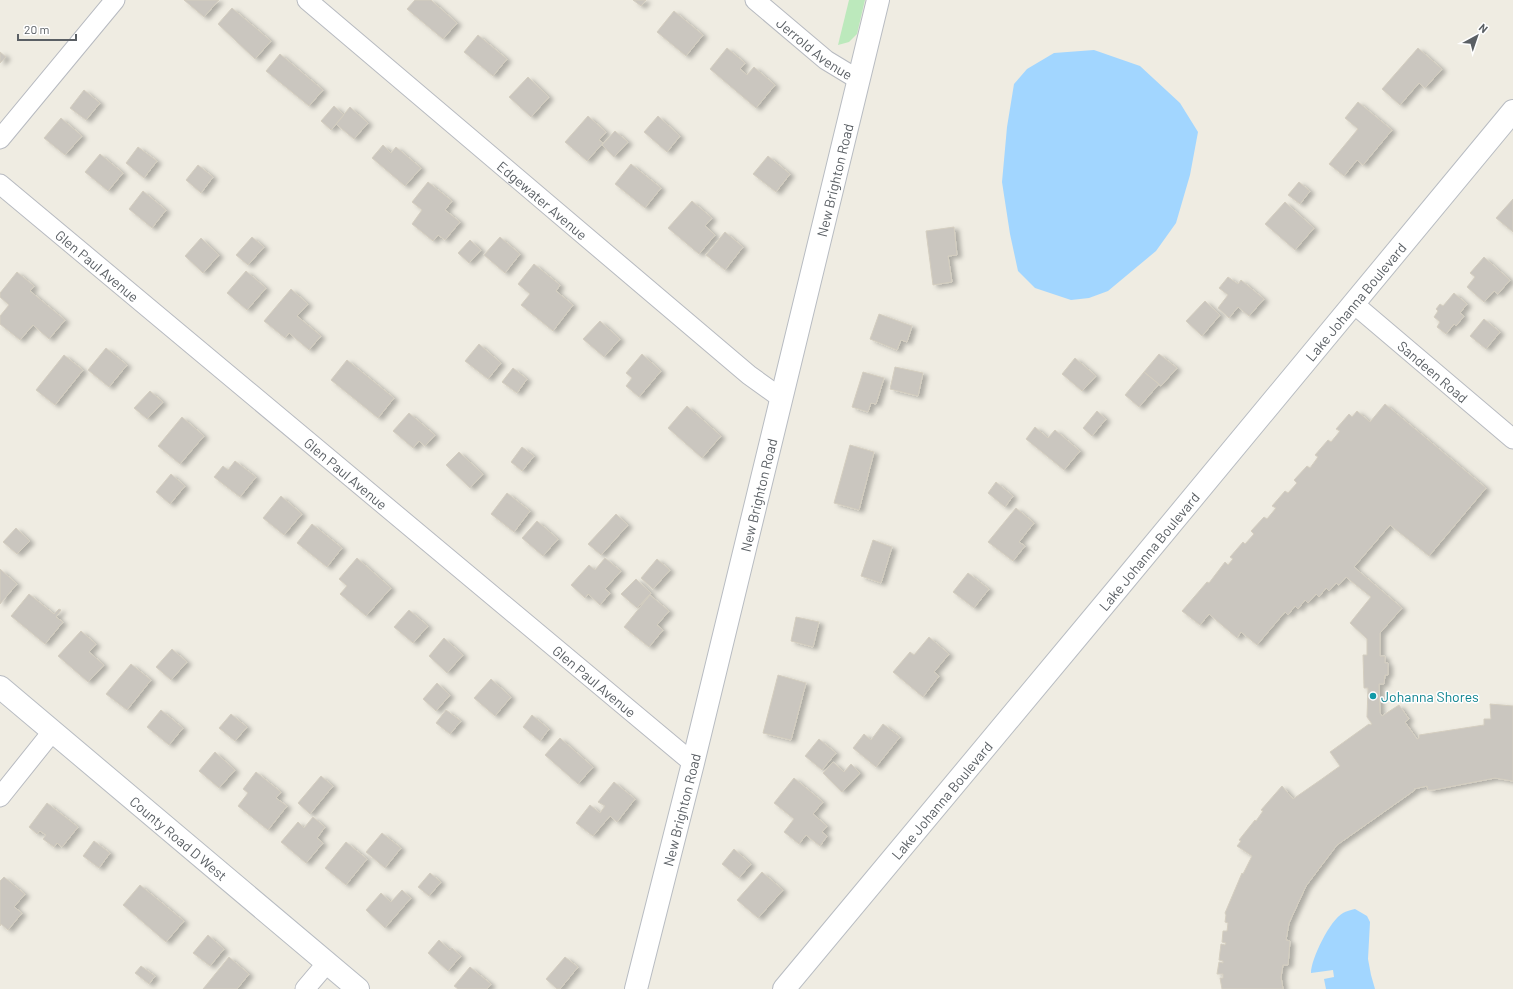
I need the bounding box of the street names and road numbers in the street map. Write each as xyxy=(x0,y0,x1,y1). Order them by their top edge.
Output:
street label: Jerrold Avenue xyxy=(773,14,856,83)
street label: New Brighton Road xyxy=(812,122,856,238)
street label: Edgewater Avenue xyxy=(494,157,591,243)
street label: Glen Paul Avenue xyxy=(52,226,142,305)
street label: Lake Johanna Boulevard xyxy=(1301,239,1409,364)
street label: Sandeen Road xyxy=(1395,337,1472,406)
street label: Glen Paul Avenue xyxy=(301,434,391,513)
street label: New Brighton Road xyxy=(736,436,780,553)
street label: Lake Johanna Boulevard xyxy=(1095,488,1203,613)
street label: Glen Paul Avenue xyxy=(550,641,640,720)
street label: Lake Johanna Boulevard xyxy=(887,738,995,862)
street label: New Brighton Road xyxy=(659,751,704,868)
street label: County Road D West xyxy=(127,792,231,884)

